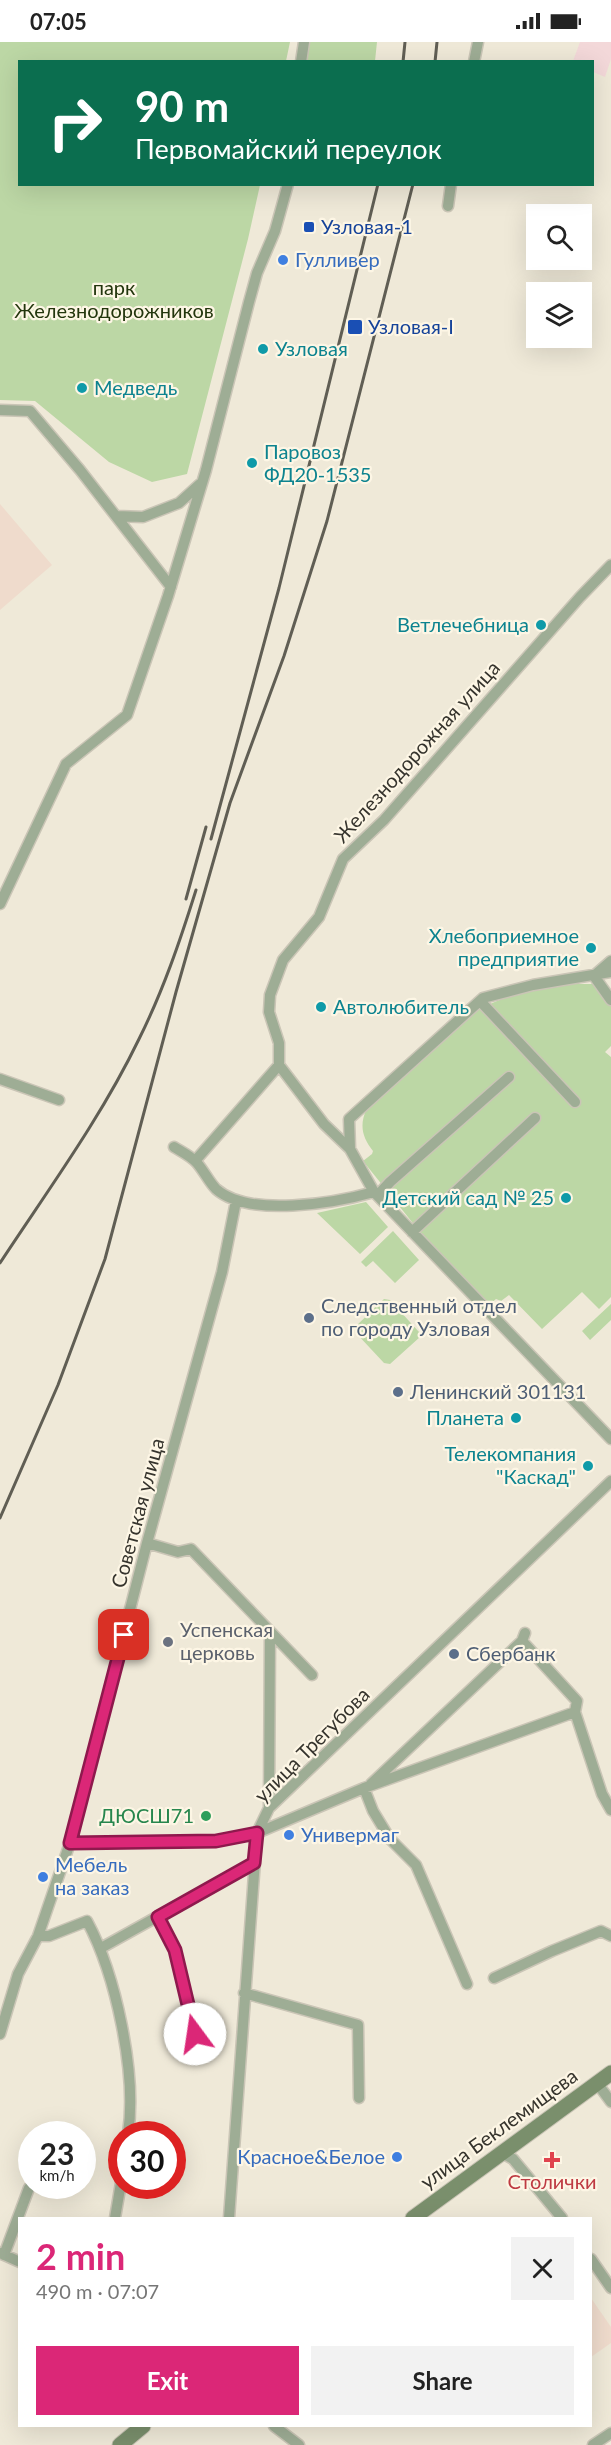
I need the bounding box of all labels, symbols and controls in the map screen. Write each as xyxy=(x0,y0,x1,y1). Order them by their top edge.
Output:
text: 07:05 xyxy=(30,8,87,35)
text: 90 m xyxy=(135,81,229,131)
icon: right xyxy=(36,84,114,162)
text: Первомайский переулок xyxy=(135,132,442,165)
map controls xyxy=(526,204,592,348)
button: search xyxy=(526,204,592,270)
place label: Узловая-1 xyxy=(321,214,413,238)
marker: Узловая-1 xyxy=(302,220,316,234)
place label: Гулливер xyxy=(295,247,380,271)
marker: Гулливер xyxy=(276,253,290,267)
park label: парк Железнодорожников xyxy=(14,275,214,322)
button: layers xyxy=(526,282,592,348)
place label: Узловая-I xyxy=(368,314,454,338)
marker: Узловая-I xyxy=(346,318,364,336)
place label: Узловая xyxy=(275,336,348,360)
marker: Узловая xyxy=(256,342,270,356)
place label: Медведь xyxy=(94,375,177,399)
marker: Медведь xyxy=(75,381,89,395)
place label: Паровоз ФД20-1535 xyxy=(264,439,371,486)
marker: Паровоз ФД20-1535 xyxy=(245,456,259,470)
place label: Ветлечебница xyxy=(397,612,529,636)
marker: Ветлечебница xyxy=(534,618,548,632)
street label: Железнодорожная улица xyxy=(328,656,504,847)
place label: Хлебоприемное предприятие xyxy=(429,923,579,970)
marker: Хлебоприемное предприятие xyxy=(584,941,598,955)
place label: Автолюбитель xyxy=(333,994,469,1018)
marker: Автолюбитель xyxy=(314,1000,328,1014)
place label: Детский сад № 25 xyxy=(382,1185,554,1209)
marker: Детский сад № 25 xyxy=(559,1191,573,1205)
place label: Следственный отдел по городу Узловая xyxy=(321,1293,517,1340)
marker: Следственный отдел по городу Узловая xyxy=(302,1311,316,1325)
place label: Ленинский 301131 xyxy=(409,1379,586,1403)
marker: Ленинский 301131 xyxy=(391,1385,405,1399)
place label: Планета xyxy=(426,1405,504,1429)
marker: Планета xyxy=(509,1411,523,1425)
street label: Советская улица xyxy=(106,1435,169,1590)
place label: Телекомпания "Каскад" xyxy=(445,1441,576,1488)
marker: Телекомпания "Каскад" xyxy=(581,1459,595,1473)
pin xyxy=(98,1609,149,1660)
place label: Успенская церковь xyxy=(180,1617,273,1664)
icon: arrive xyxy=(107,1618,140,1651)
marker: Успенская церковь xyxy=(161,1635,175,1649)
place label: Сбербанк xyxy=(466,1641,556,1665)
marker: Сбербанк xyxy=(447,1647,461,1661)
street label: улица Трегубова xyxy=(249,1682,374,1807)
place label: ДЮСШ71 xyxy=(99,1803,194,1827)
marker: ДЮСШ71 xyxy=(199,1809,213,1823)
place label: Универмаг xyxy=(301,1822,399,1846)
marker: Универмаг xyxy=(282,1828,296,1842)
place label: Мебель на заказ xyxy=(55,1852,130,1899)
marker: Мебель на заказ xyxy=(36,1870,50,1884)
position arrow xyxy=(163,2002,227,2066)
street label: улица Беклемищева xyxy=(415,2063,582,2193)
speed limit sign: 30 xyxy=(108,2121,186,2199)
text: 23 xyxy=(40,2135,74,2171)
place label: Красное&Белое xyxy=(237,2144,385,2168)
marker: Красное&Белое xyxy=(390,2150,404,2164)
marker: Столички xyxy=(545,2153,559,2167)
text: km/h xyxy=(39,2166,75,2184)
place label: Столички xyxy=(507,2169,597,2193)
text: 2 min xyxy=(36,2234,125,2278)
button: close xyxy=(511,2237,574,2300)
text: 490 m · 07:07 xyxy=(36,2279,159,2303)
button: Exit xyxy=(36,2346,299,2415)
button: Share xyxy=(311,2346,574,2415)

